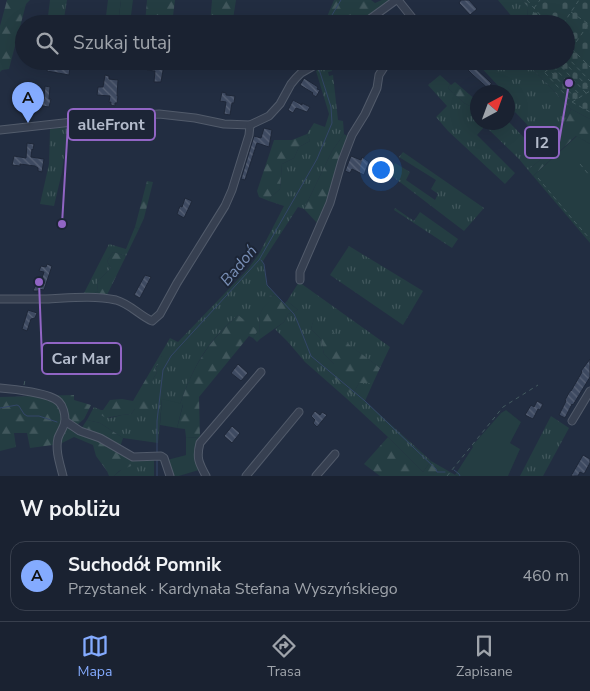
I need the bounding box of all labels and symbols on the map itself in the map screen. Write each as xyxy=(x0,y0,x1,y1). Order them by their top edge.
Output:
pin: A xyxy=(12,82,44,123)
north arrow xyxy=(470,85,515,130)
callout: alleFront xyxy=(68,109,155,140)
text: alleFront xyxy=(77,114,145,136)
callout: I2 xyxy=(525,127,559,158)
text: I2 xyxy=(535,132,549,154)
your location xyxy=(368,157,394,183)
water label: Badoń xyxy=(215,241,262,291)
callout: Car Mar xyxy=(42,343,121,374)
text: Car Mar xyxy=(52,348,111,370)

